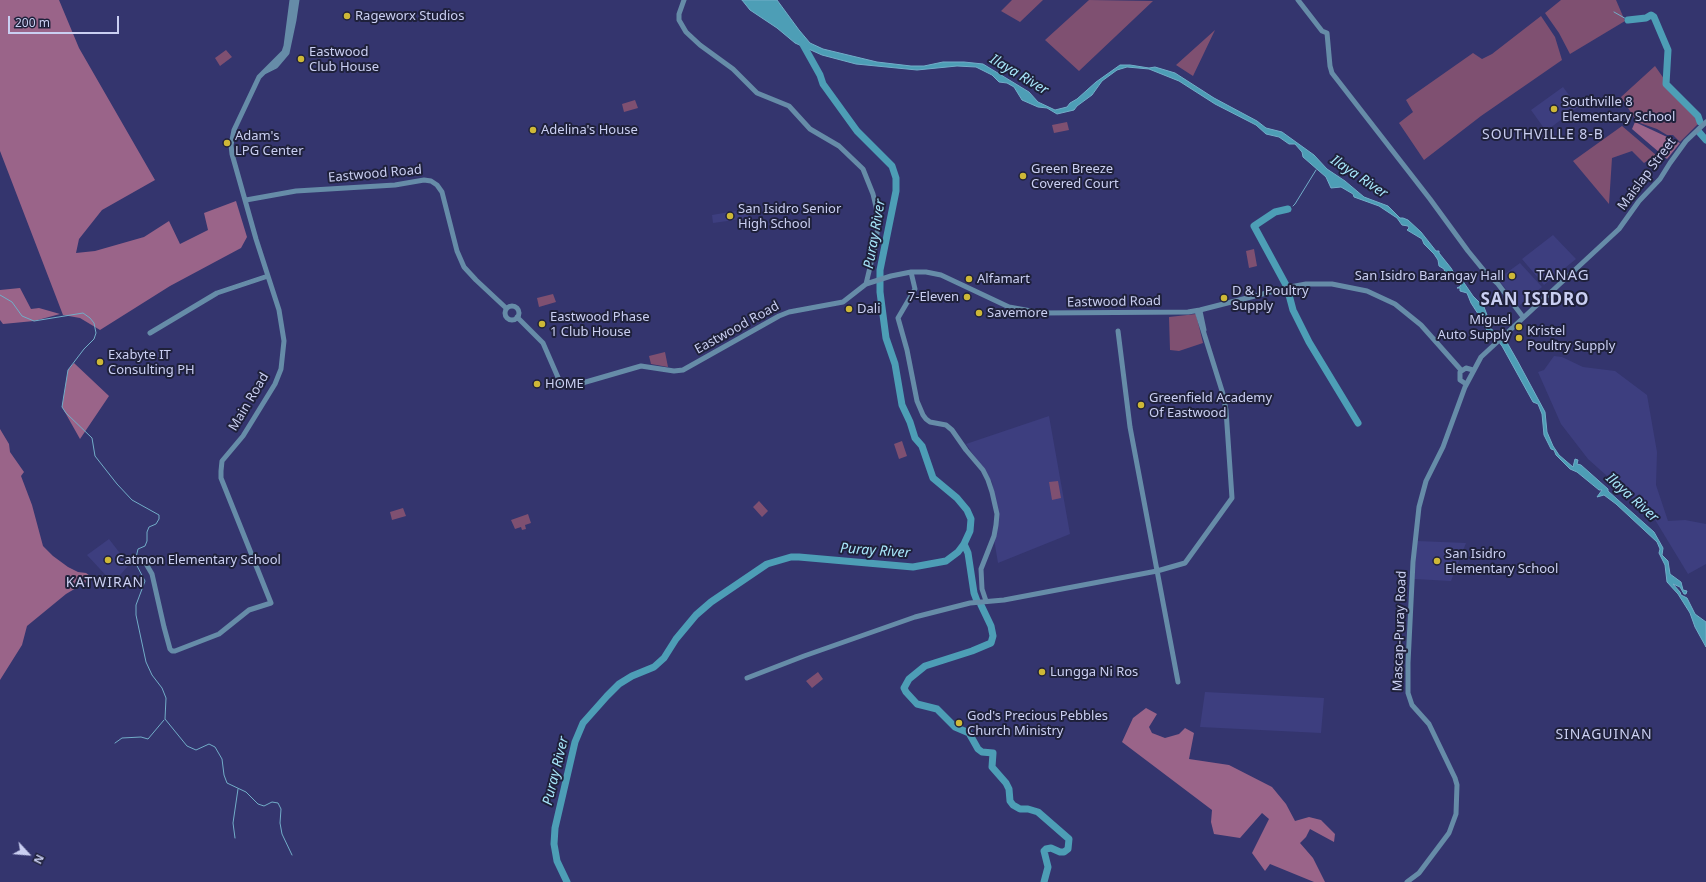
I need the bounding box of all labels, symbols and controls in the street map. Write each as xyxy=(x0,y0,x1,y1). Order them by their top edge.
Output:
scale bar xyxy=(10,8,121,34)
place label: Rageworx Studios xyxy=(355,8,464,24)
marker: Rageworx Studios xyxy=(342,11,352,21)
text: 200 m xyxy=(15,14,50,31)
place label: Eastwood Club House xyxy=(309,44,379,75)
water label: Ilaya River xyxy=(987,51,1051,99)
marker: Eastwood Club House xyxy=(296,54,306,64)
place label: Southville 8 Elementary School xyxy=(1562,94,1675,125)
marker: Southville 8 Elementary School xyxy=(1549,104,1559,114)
place label: Adelina's House xyxy=(541,122,638,138)
marker: Adelina's House xyxy=(528,125,538,135)
district label: SOUTHVILLE 8-B xyxy=(1482,127,1604,143)
place label: Adam's LPG Center xyxy=(235,128,303,159)
street label: Maislap Street xyxy=(1615,135,1679,213)
marker: Adam's LPG Center xyxy=(222,138,232,148)
water label: Ilaya River xyxy=(1327,152,1391,202)
place label: Green Breeze Covered Court xyxy=(1031,161,1119,192)
street label: Eastwood Road xyxy=(327,162,423,186)
marker: Green Breeze Covered Court xyxy=(1018,171,1028,181)
water label: Puray River xyxy=(861,198,889,270)
place label: San Isidro Senior High School xyxy=(738,201,841,232)
marker: San Isidro Senior High School xyxy=(725,211,735,221)
district label: TANAG xyxy=(1536,267,1590,285)
place label: San Isidro Barangay Hall xyxy=(1355,268,1504,284)
place label: Alfamart xyxy=(977,271,1030,287)
marker: San Isidro Barangay Hall xyxy=(1507,271,1517,281)
marker: Alfamart xyxy=(964,274,974,284)
place label: D & J Poultry Supply xyxy=(1232,283,1309,314)
place label: 7-Eleven xyxy=(908,289,959,305)
district label: SAN ISIDRO xyxy=(1480,290,1590,310)
marker: 7-Eleven xyxy=(962,292,972,302)
street label: Eastwood Road xyxy=(1067,293,1161,311)
marker: D & J Poultry Supply xyxy=(1219,293,1229,303)
street label: Eastwood Road xyxy=(692,298,782,358)
place label: Dali xyxy=(857,301,880,317)
marker: Dali xyxy=(844,304,854,314)
place label: Savemore xyxy=(987,305,1048,321)
marker: Savemore xyxy=(974,308,984,318)
place label: Eastwood Phase 1 Club House xyxy=(550,309,650,340)
place label: Miguel Auto Supply xyxy=(1438,312,1511,343)
marker: Eastwood Phase 1 Club House xyxy=(537,319,547,329)
marker: Miguel Auto Supply xyxy=(1514,322,1524,332)
place label: Kristel Poultry Supply xyxy=(1527,323,1615,354)
marker: Kristel Poultry Supply xyxy=(1514,333,1524,343)
place label: Exabyte IT Consulting PH xyxy=(108,347,195,378)
marker: Exabyte IT Consulting PH xyxy=(95,357,105,367)
street label: Main Road xyxy=(226,370,272,434)
place label: HOME xyxy=(545,376,584,392)
marker: HOME xyxy=(532,379,542,389)
place label: Greenfield Academy Of Eastwood xyxy=(1149,390,1272,421)
marker: Greenfield Academy Of Eastwood xyxy=(1136,400,1146,410)
water label: Ilaya River xyxy=(1602,470,1662,526)
water label: Puray River xyxy=(839,540,911,562)
place label: San Isidro Elementary School xyxy=(1445,546,1558,577)
place label: Catmon Elementary School xyxy=(116,552,281,568)
marker: Catmon Elementary School xyxy=(103,555,113,565)
marker: San Isidro Elementary School xyxy=(1432,556,1442,566)
street label: Mascap-Puray Road xyxy=(1390,570,1410,692)
district label: KATWIRAN xyxy=(66,575,144,591)
place label: Lungga Ni Ros xyxy=(1050,664,1138,680)
marker: Lungga Ni Ros xyxy=(1037,667,1047,677)
place label: God's Precious Pebbles Church Ministry xyxy=(967,708,1108,739)
marker: God's Precious Pebbles Church Ministry xyxy=(954,718,964,728)
district label: SINAGUINAN xyxy=(1555,727,1653,743)
water label: Puray River xyxy=(539,735,573,807)
north arrow xyxy=(8,834,48,874)
text: N xyxy=(31,852,48,867)

